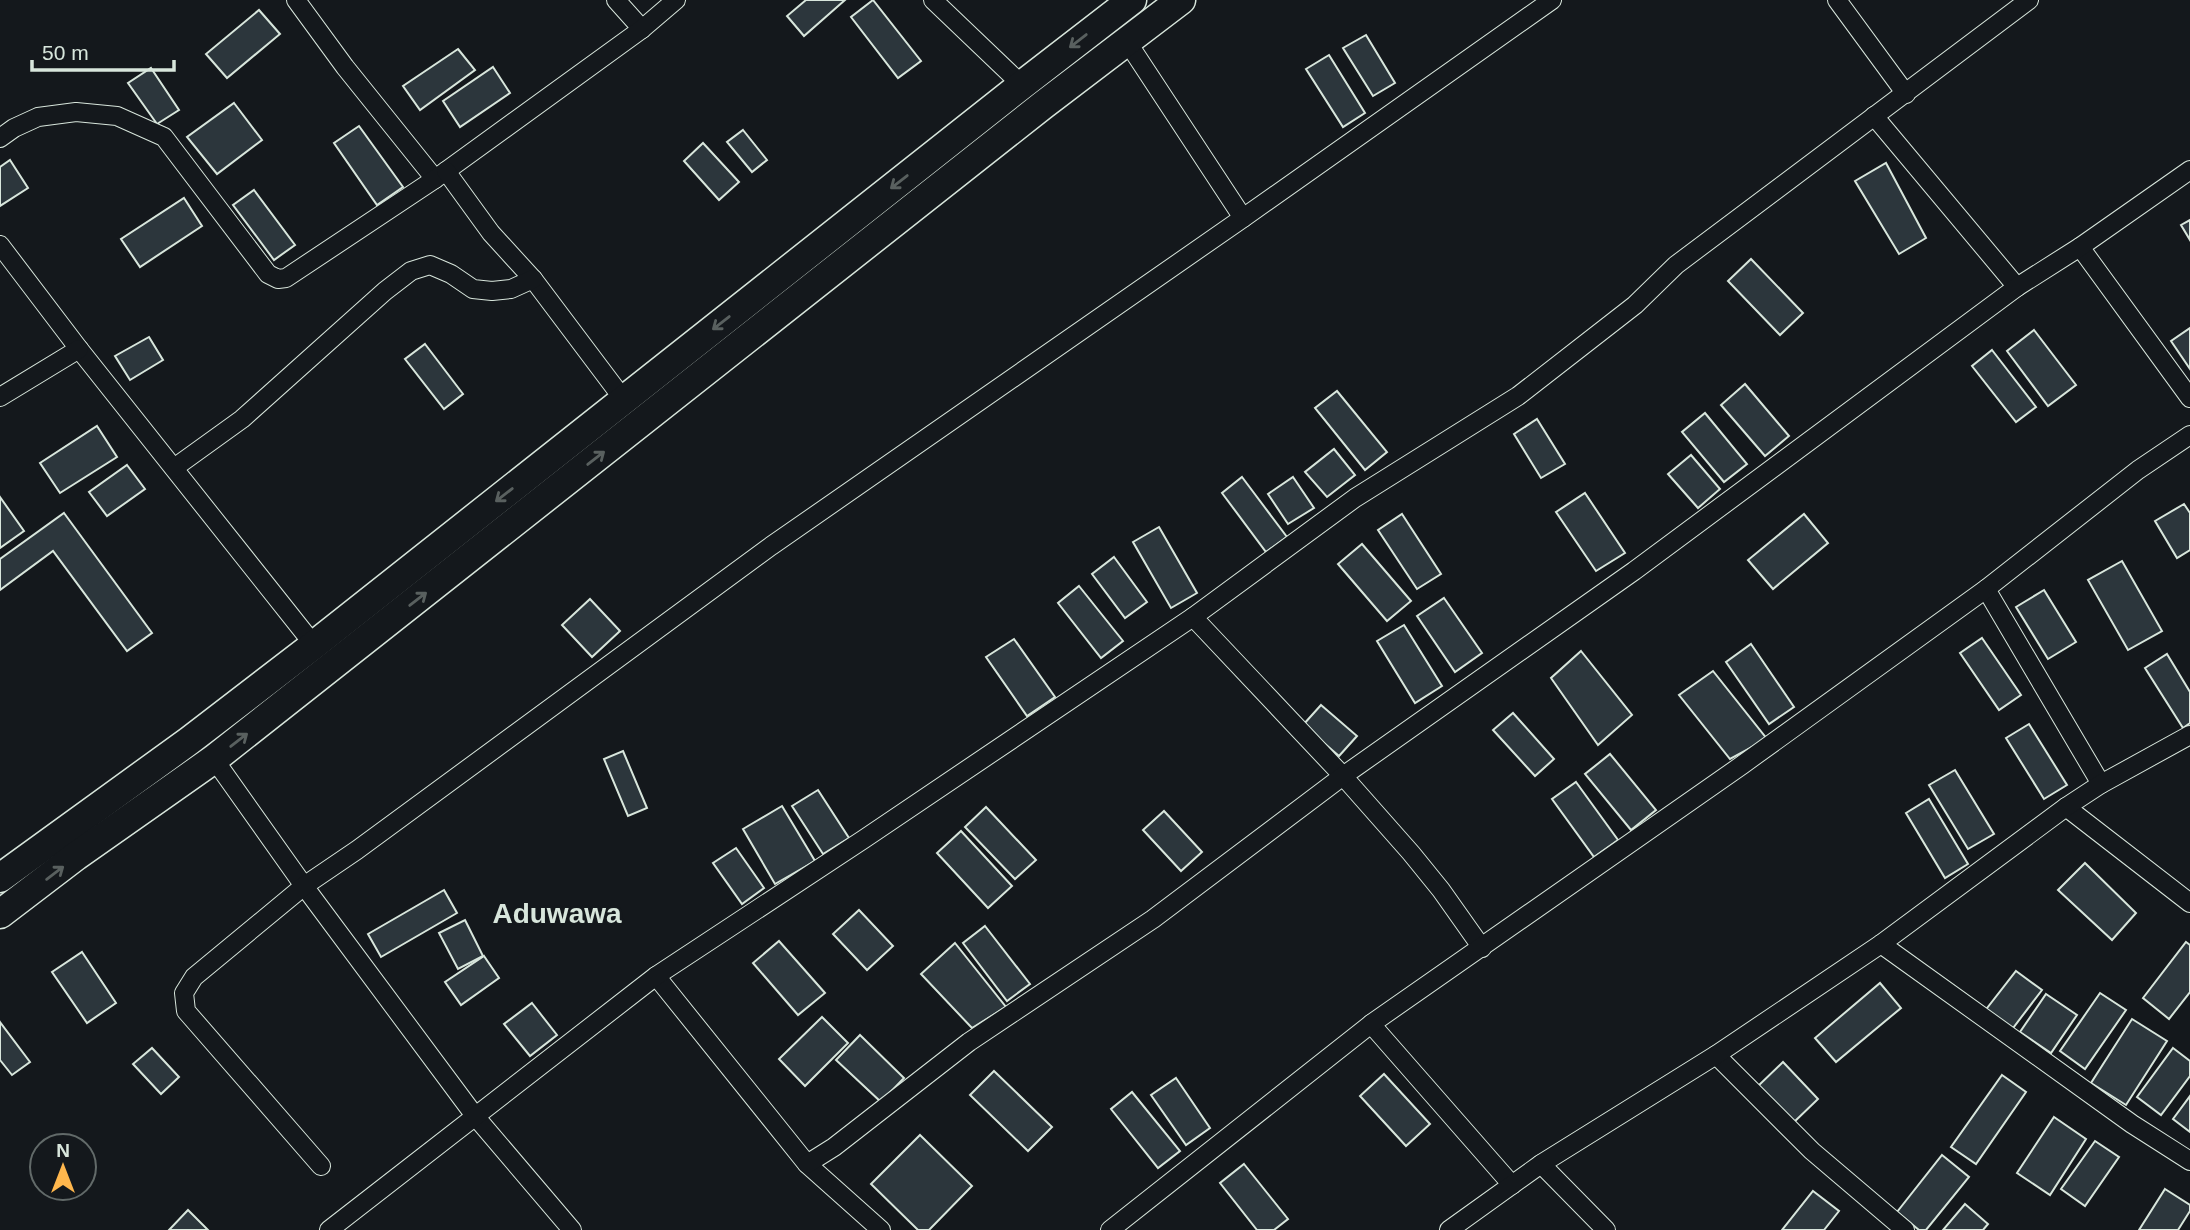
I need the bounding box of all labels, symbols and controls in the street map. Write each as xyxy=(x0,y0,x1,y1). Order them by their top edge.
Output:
scale bar xyxy=(32,28,173,72)
one-way arrow xyxy=(1069,33,1087,49)
text: 50 m xyxy=(42,41,89,64)
one-way arrow xyxy=(890,174,909,189)
one-way arrow xyxy=(712,315,730,331)
one-way arrow xyxy=(587,450,605,466)
one-way arrow xyxy=(495,487,513,502)
one-way arrow xyxy=(409,592,427,607)
one-way arrow xyxy=(229,732,248,747)
one-way arrow xyxy=(45,865,63,880)
district label: Aduwawa xyxy=(492,898,622,929)
north arrow xyxy=(28,1132,98,1202)
text: N xyxy=(56,1140,70,1161)

